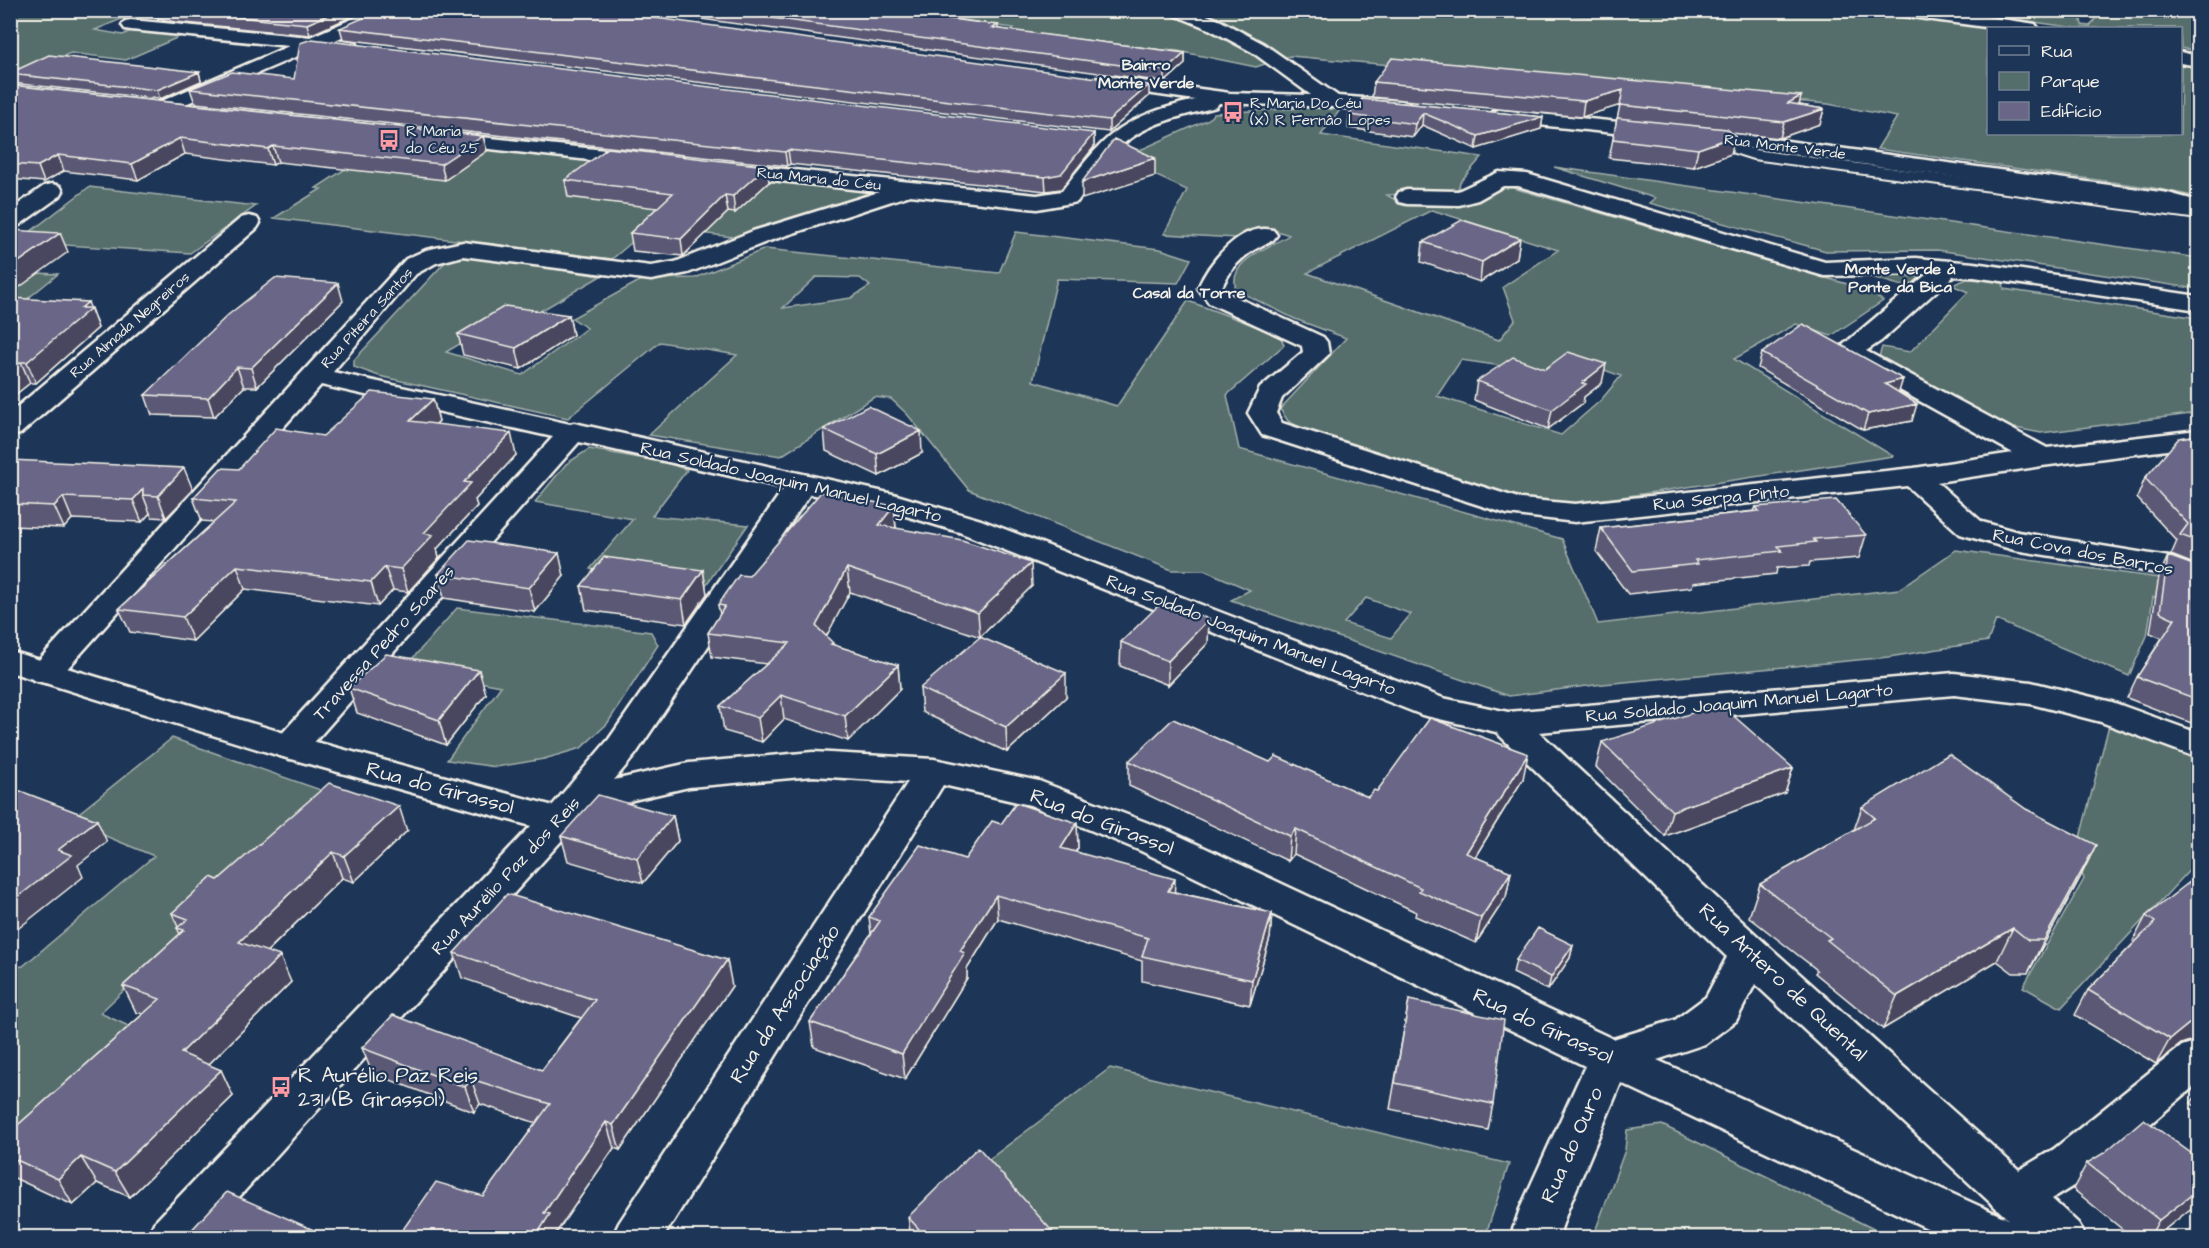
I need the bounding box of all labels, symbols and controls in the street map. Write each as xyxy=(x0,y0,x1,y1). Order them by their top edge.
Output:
legend xyxy=(1987,27,2182,135)
text: Rua xyxy=(2041,39,2072,64)
district label: Bairro Monte Verde xyxy=(1098,54,1194,94)
text: Parque xyxy=(2041,69,2100,94)
place label: R Maria Do Céu (X) R Fernâo Lopes xyxy=(1250,93,1391,131)
text: Edifício xyxy=(2041,99,2101,124)
bus stop icon: R Maria Do Céu (X) R Fernâo Lopes xyxy=(1221,100,1245,124)
place label: R Maria do Céu 25 xyxy=(406,121,480,159)
bus stop icon: R Maria do Céu 25 xyxy=(377,128,401,152)
street label: Rua Monte Verde xyxy=(1723,129,1847,165)
street label: Rua Maria do Céu xyxy=(756,162,882,196)
district label: Monte Verde à Ponte da Bica xyxy=(1845,258,1956,298)
street label: Rua Piteira Santos xyxy=(316,263,418,373)
street label: Rua Almada Negreiros xyxy=(65,267,196,384)
district label: Casal da Torre xyxy=(1133,282,1246,304)
street label: Rua Soldado Joaquim Manuel Lagarto xyxy=(638,435,944,530)
street label: Rua Serpa Pinto xyxy=(1652,478,1790,518)
street label: Rua Cova dos Barros xyxy=(1991,522,2175,582)
street label: Travessa Pedro Soares xyxy=(307,560,461,726)
street label: Rua Soldado Joaquim Manuel Lagarto xyxy=(1102,568,1399,703)
street label: Rua Soldado Joaquim Manuel Lagarto xyxy=(1584,677,1894,730)
street label: Rua do Girassol xyxy=(363,754,517,822)
street label: Rua do Girassol xyxy=(1026,781,1178,863)
street label: Rua Aurélio Paz dos Reis xyxy=(426,791,586,961)
street label: Rua Antero de Quental xyxy=(1692,896,1874,1068)
street label: Rua da Associação xyxy=(723,919,847,1089)
street label: Rua do Girassol xyxy=(1468,981,1618,1071)
place label: R Aurélio Paz Reis 231 (B Girassol) xyxy=(298,1061,478,1114)
bus stop icon: R Aurélio Paz Reis 231 (B Girassol) xyxy=(269,1075,293,1099)
street label: Rua do Ouro xyxy=(1534,1082,1611,1207)

